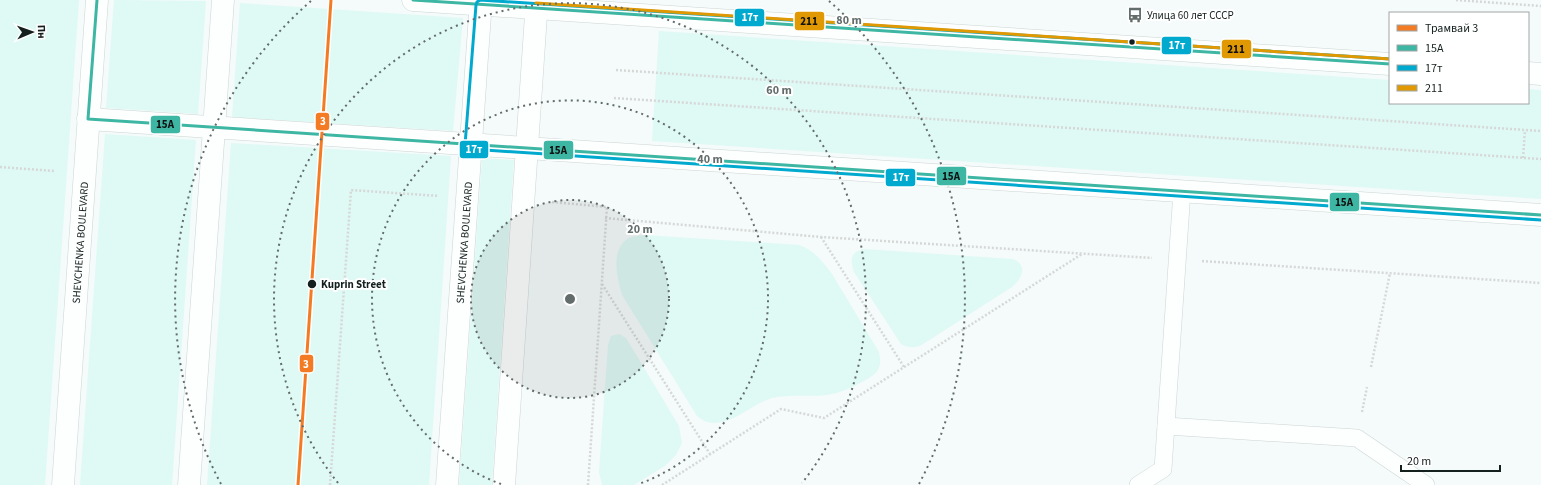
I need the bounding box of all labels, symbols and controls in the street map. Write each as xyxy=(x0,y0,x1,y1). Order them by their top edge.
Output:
bus stop icon: Улица 60 лет СССР xyxy=(1126,6,1144,24)
line badge: 17т xyxy=(734,8,765,27)
place label: Улица 60 лет СССР xyxy=(1147,8,1234,23)
text: 17т xyxy=(741,10,759,25)
line badge: 211 xyxy=(794,11,825,31)
north arrow xyxy=(12,12,52,52)
text: 80 m xyxy=(836,12,862,29)
legend xyxy=(1389,12,1529,104)
text: 211 xyxy=(800,14,818,29)
text: Трамвай 3 xyxy=(1425,20,1478,37)
text: Пн xyxy=(34,25,49,39)
line badge: 17т xyxy=(1161,36,1192,55)
unlabelled marker xyxy=(1127,37,1137,47)
text: 17т xyxy=(1168,38,1186,53)
line badge: 211 xyxy=(1221,39,1252,59)
text: 15А xyxy=(1425,40,1444,57)
text: 211 xyxy=(1227,42,1245,57)
text: 17т xyxy=(1425,60,1443,77)
text: 211 xyxy=(1425,80,1443,97)
text: 60 m xyxy=(766,82,792,99)
line badge: 3 xyxy=(315,112,330,131)
text: 3 xyxy=(320,114,326,129)
line badge: 15А xyxy=(150,115,181,134)
text: 15А xyxy=(156,117,175,132)
line badge: 17т xyxy=(459,140,489,159)
line badge: 15А xyxy=(543,140,574,160)
text: 17т xyxy=(465,142,483,157)
text: 15А xyxy=(549,143,568,158)
text: 40 m xyxy=(697,151,723,168)
line badge: 15А xyxy=(936,166,967,186)
line badge: 17т xyxy=(885,168,916,187)
text: 15А xyxy=(942,169,961,184)
text: 17т xyxy=(892,170,910,185)
street label: SHEVCHENKA BOULEVARD xyxy=(69,181,92,304)
street label: SHEVCHENKA BOULEVARD xyxy=(453,181,476,304)
line badge: 15А xyxy=(1329,192,1360,212)
text: 15А xyxy=(1335,195,1354,210)
text: 20 m xyxy=(627,221,653,238)
place label: Kuprin Street xyxy=(321,277,387,292)
marker: Kuprin Street xyxy=(306,278,318,290)
centre of rings xyxy=(563,292,577,306)
line badge: 3 xyxy=(299,354,314,373)
text: 3 xyxy=(303,357,309,372)
scale bar xyxy=(1401,447,1500,473)
text: 20 m xyxy=(1407,453,1431,470)

